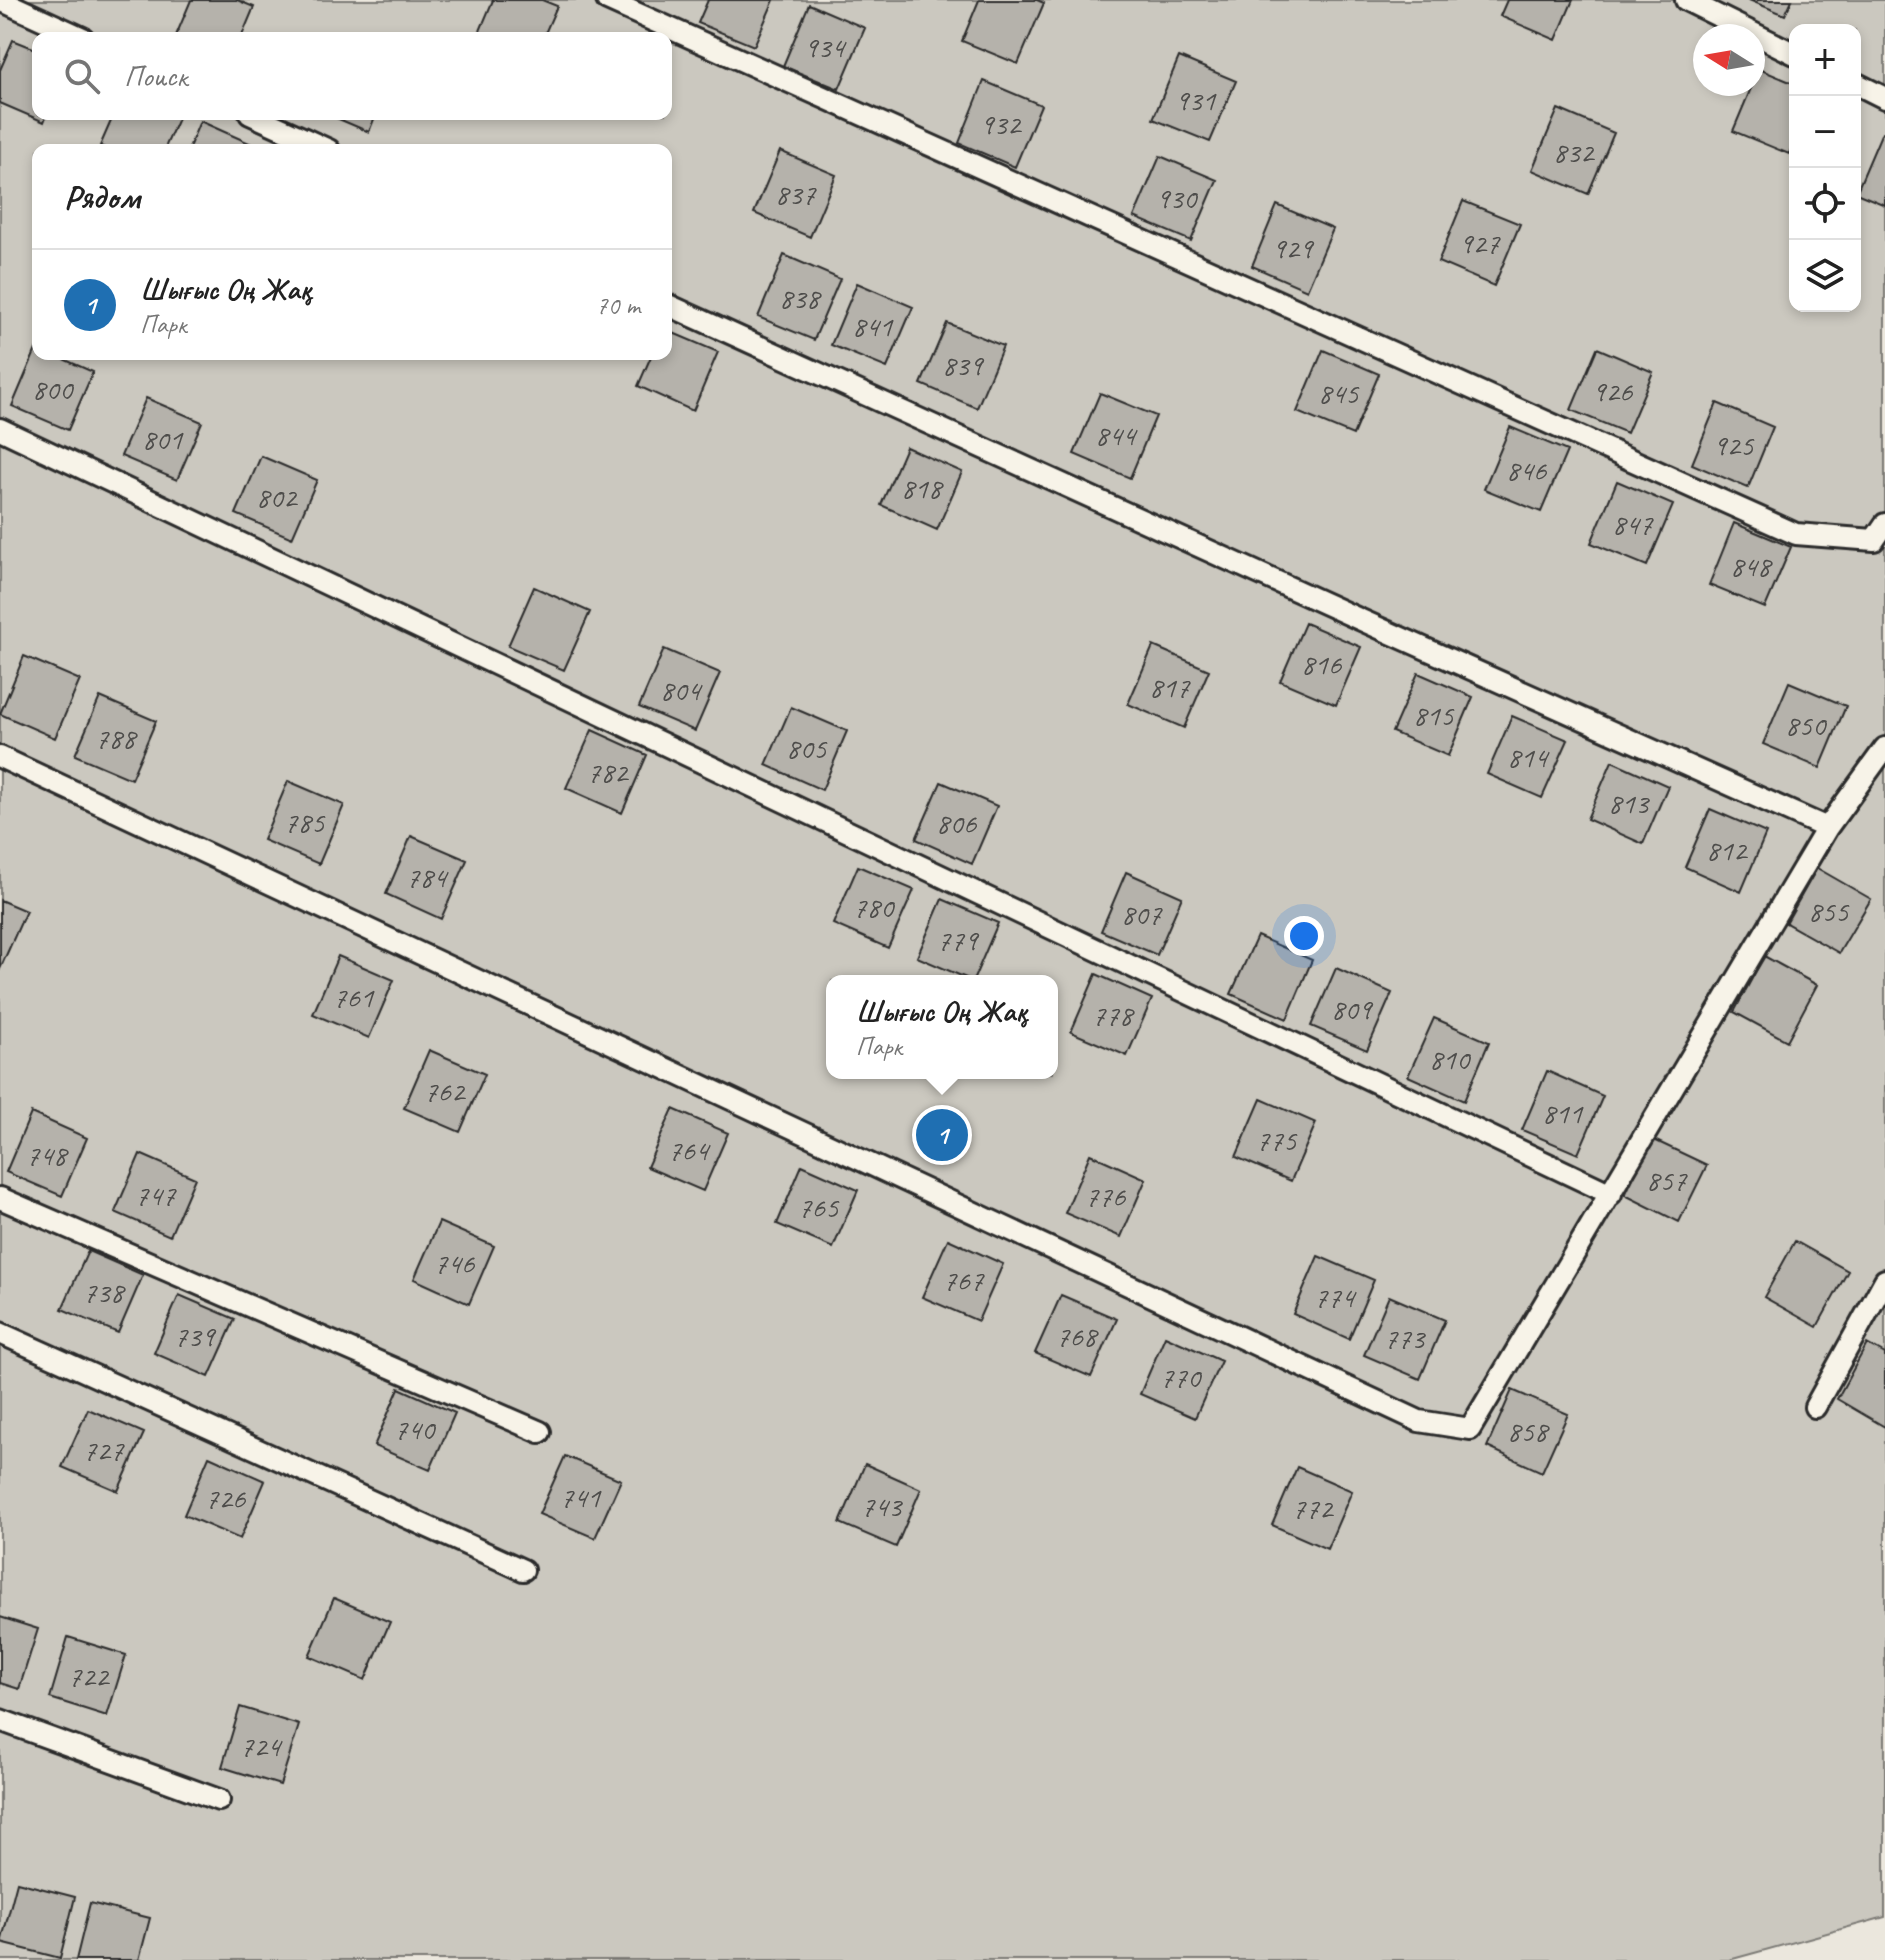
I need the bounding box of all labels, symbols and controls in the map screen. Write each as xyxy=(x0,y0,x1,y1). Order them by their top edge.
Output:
north arrow xyxy=(1693,24,1765,96)
map controls xyxy=(1789,24,1861,312)
button: + xyxy=(1789,24,1861,96)
house number: 934 xyxy=(804,28,847,66)
search box xyxy=(32,32,672,120)
icon: search xyxy=(60,54,104,98)
text: Поиск xyxy=(124,57,187,95)
house number: 931 xyxy=(1175,81,1217,119)
button: − xyxy=(1789,96,1861,168)
house number: 932 xyxy=(980,105,1023,143)
house number: 832 xyxy=(1553,133,1596,171)
button: locate xyxy=(1789,168,1861,240)
text: Рядом xyxy=(64,175,140,218)
house number: 837 xyxy=(775,175,817,213)
house number: 930 xyxy=(1156,179,1199,217)
house number: 927 xyxy=(1459,224,1501,262)
house number: 929 xyxy=(1272,229,1315,267)
button: layers xyxy=(1789,240,1861,312)
text: Шығыс Оң Жақ xyxy=(140,270,313,308)
house number: 838 xyxy=(779,279,822,317)
text: 1 xyxy=(84,289,96,322)
text: 70 m xyxy=(596,289,640,322)
house number: 841 xyxy=(852,307,894,345)
text: Парк xyxy=(140,308,186,341)
house number: 839 xyxy=(942,346,985,384)
house number: 800 xyxy=(32,370,75,408)
house number: 926 xyxy=(1592,372,1634,410)
house number: 845 xyxy=(1318,374,1360,412)
house number: 844 xyxy=(1095,416,1138,454)
house number: 801 xyxy=(142,420,184,458)
house number: 925 xyxy=(1713,426,1755,464)
house number: 846 xyxy=(1506,451,1548,489)
house number: 818 xyxy=(901,469,944,507)
house number: 802 xyxy=(256,478,299,516)
house number: 847 xyxy=(1612,505,1654,543)
house number: 848 xyxy=(1730,547,1773,585)
house number: 816 xyxy=(1301,645,1343,683)
house number: 817 xyxy=(1149,668,1191,706)
house number: 804 xyxy=(660,671,703,709)
house number: 815 xyxy=(1413,696,1455,734)
house number: 850 xyxy=(1785,706,1828,744)
house number: 788 xyxy=(95,719,138,757)
house number: 805 xyxy=(786,729,828,767)
house number: 814 xyxy=(1507,738,1550,776)
house number: 782 xyxy=(587,753,630,791)
house number: 813 xyxy=(1608,784,1651,822)
house number: 785 xyxy=(284,803,326,841)
house number: 806 xyxy=(936,804,978,842)
house number: 812 xyxy=(1706,831,1749,869)
house number: 784 xyxy=(406,858,449,896)
house number: 780 xyxy=(853,888,896,926)
house number: 855 xyxy=(1808,892,1850,930)
house number: 807 xyxy=(1121,895,1163,933)
your location xyxy=(1284,916,1324,956)
house number: 779 xyxy=(937,921,980,959)
popup xyxy=(826,975,1058,1079)
house number: 761 xyxy=(333,978,375,1016)
house number: 809 xyxy=(1331,990,1374,1028)
text: Шығыс Оң Жақ xyxy=(856,992,1028,1030)
house number: 778 xyxy=(1092,996,1135,1034)
text: Парк xyxy=(856,1030,902,1063)
house number: 810 xyxy=(1429,1040,1472,1078)
house number: 762 xyxy=(424,1072,467,1110)
house number: 811 xyxy=(1542,1094,1584,1132)
pin: 1 xyxy=(916,1105,968,1165)
house number: 775 xyxy=(1256,1121,1298,1159)
house number: 764 xyxy=(668,1131,711,1169)
house number: 748 xyxy=(26,1136,69,1174)
house number: 857 xyxy=(1646,1161,1688,1199)
house number: 747 xyxy=(135,1176,177,1214)
house number: 776 xyxy=(1085,1177,1127,1215)
house number: 765 xyxy=(798,1188,840,1226)
house number: 746 xyxy=(434,1244,476,1282)
house number: 767 xyxy=(943,1261,985,1299)
house number: 738 xyxy=(83,1273,126,1311)
house number: 774 xyxy=(1314,1278,1357,1316)
house number: 739 xyxy=(174,1317,217,1355)
house number: 768 xyxy=(1056,1317,1099,1355)
house number: 773 xyxy=(1384,1319,1427,1357)
house number: 770 xyxy=(1160,1358,1203,1396)
house number: 740 xyxy=(394,1410,437,1448)
house number: 858 xyxy=(1507,1412,1550,1450)
house number: 727 xyxy=(83,1431,125,1469)
house number: 741 xyxy=(560,1478,602,1516)
house number: 726 xyxy=(205,1479,247,1517)
house number: 743 xyxy=(861,1487,904,1525)
house number: 772 xyxy=(1292,1489,1335,1527)
house number: 722 xyxy=(68,1657,111,1695)
house number: 724 xyxy=(240,1727,283,1765)

